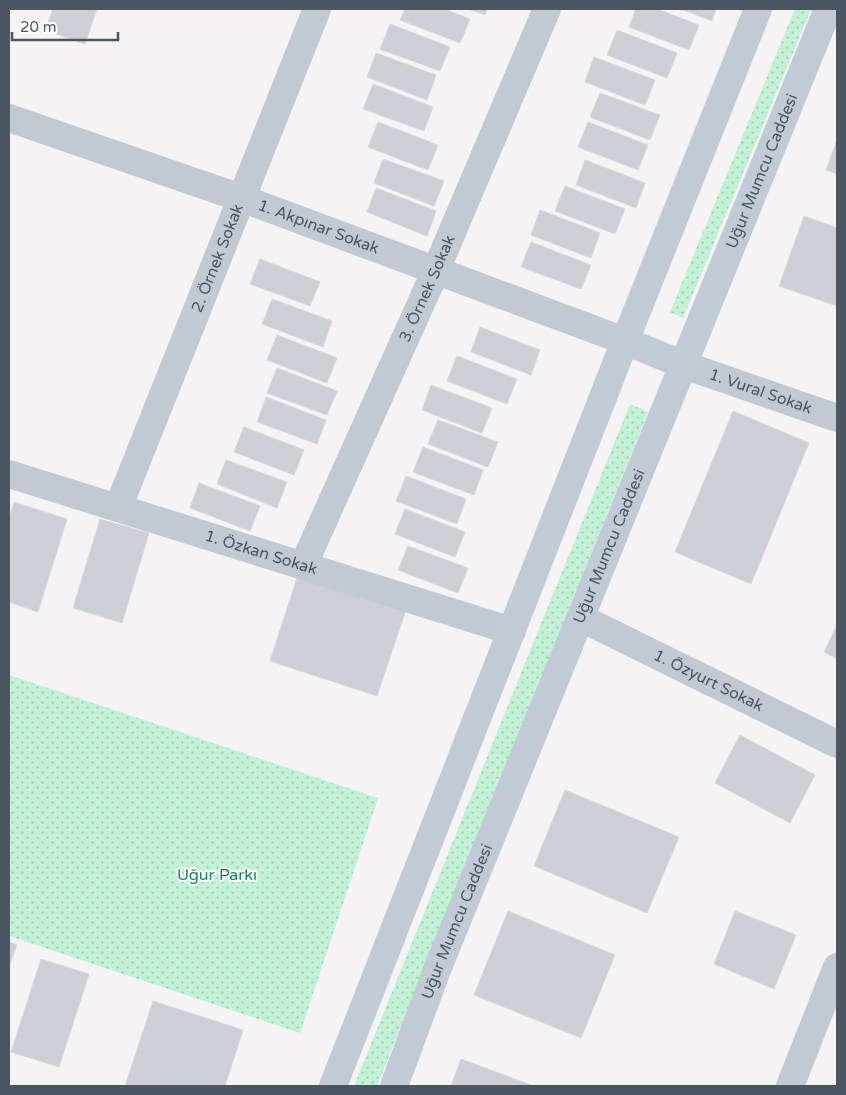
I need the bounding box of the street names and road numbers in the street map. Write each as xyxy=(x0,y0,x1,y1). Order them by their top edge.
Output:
street label: Uğur Mumcu Caddesi xyxy=(722,91,802,252)
street label: 1. Akpınar Sokak xyxy=(255,195,382,259)
street label: 2. Örnek Sokak xyxy=(187,201,248,315)
street label: 3. Örnek Sokak xyxy=(395,232,460,345)
street label: 1. Vural Sokak xyxy=(706,364,815,419)
street label: Uğur Mumcu Caddesi xyxy=(569,466,650,627)
street label: 1. Özkan Sokak xyxy=(202,526,320,580)
street label: 1. Özyurt Sokak xyxy=(650,645,767,716)
street label: Uğur Mumcu Caddesi xyxy=(417,841,497,1002)

